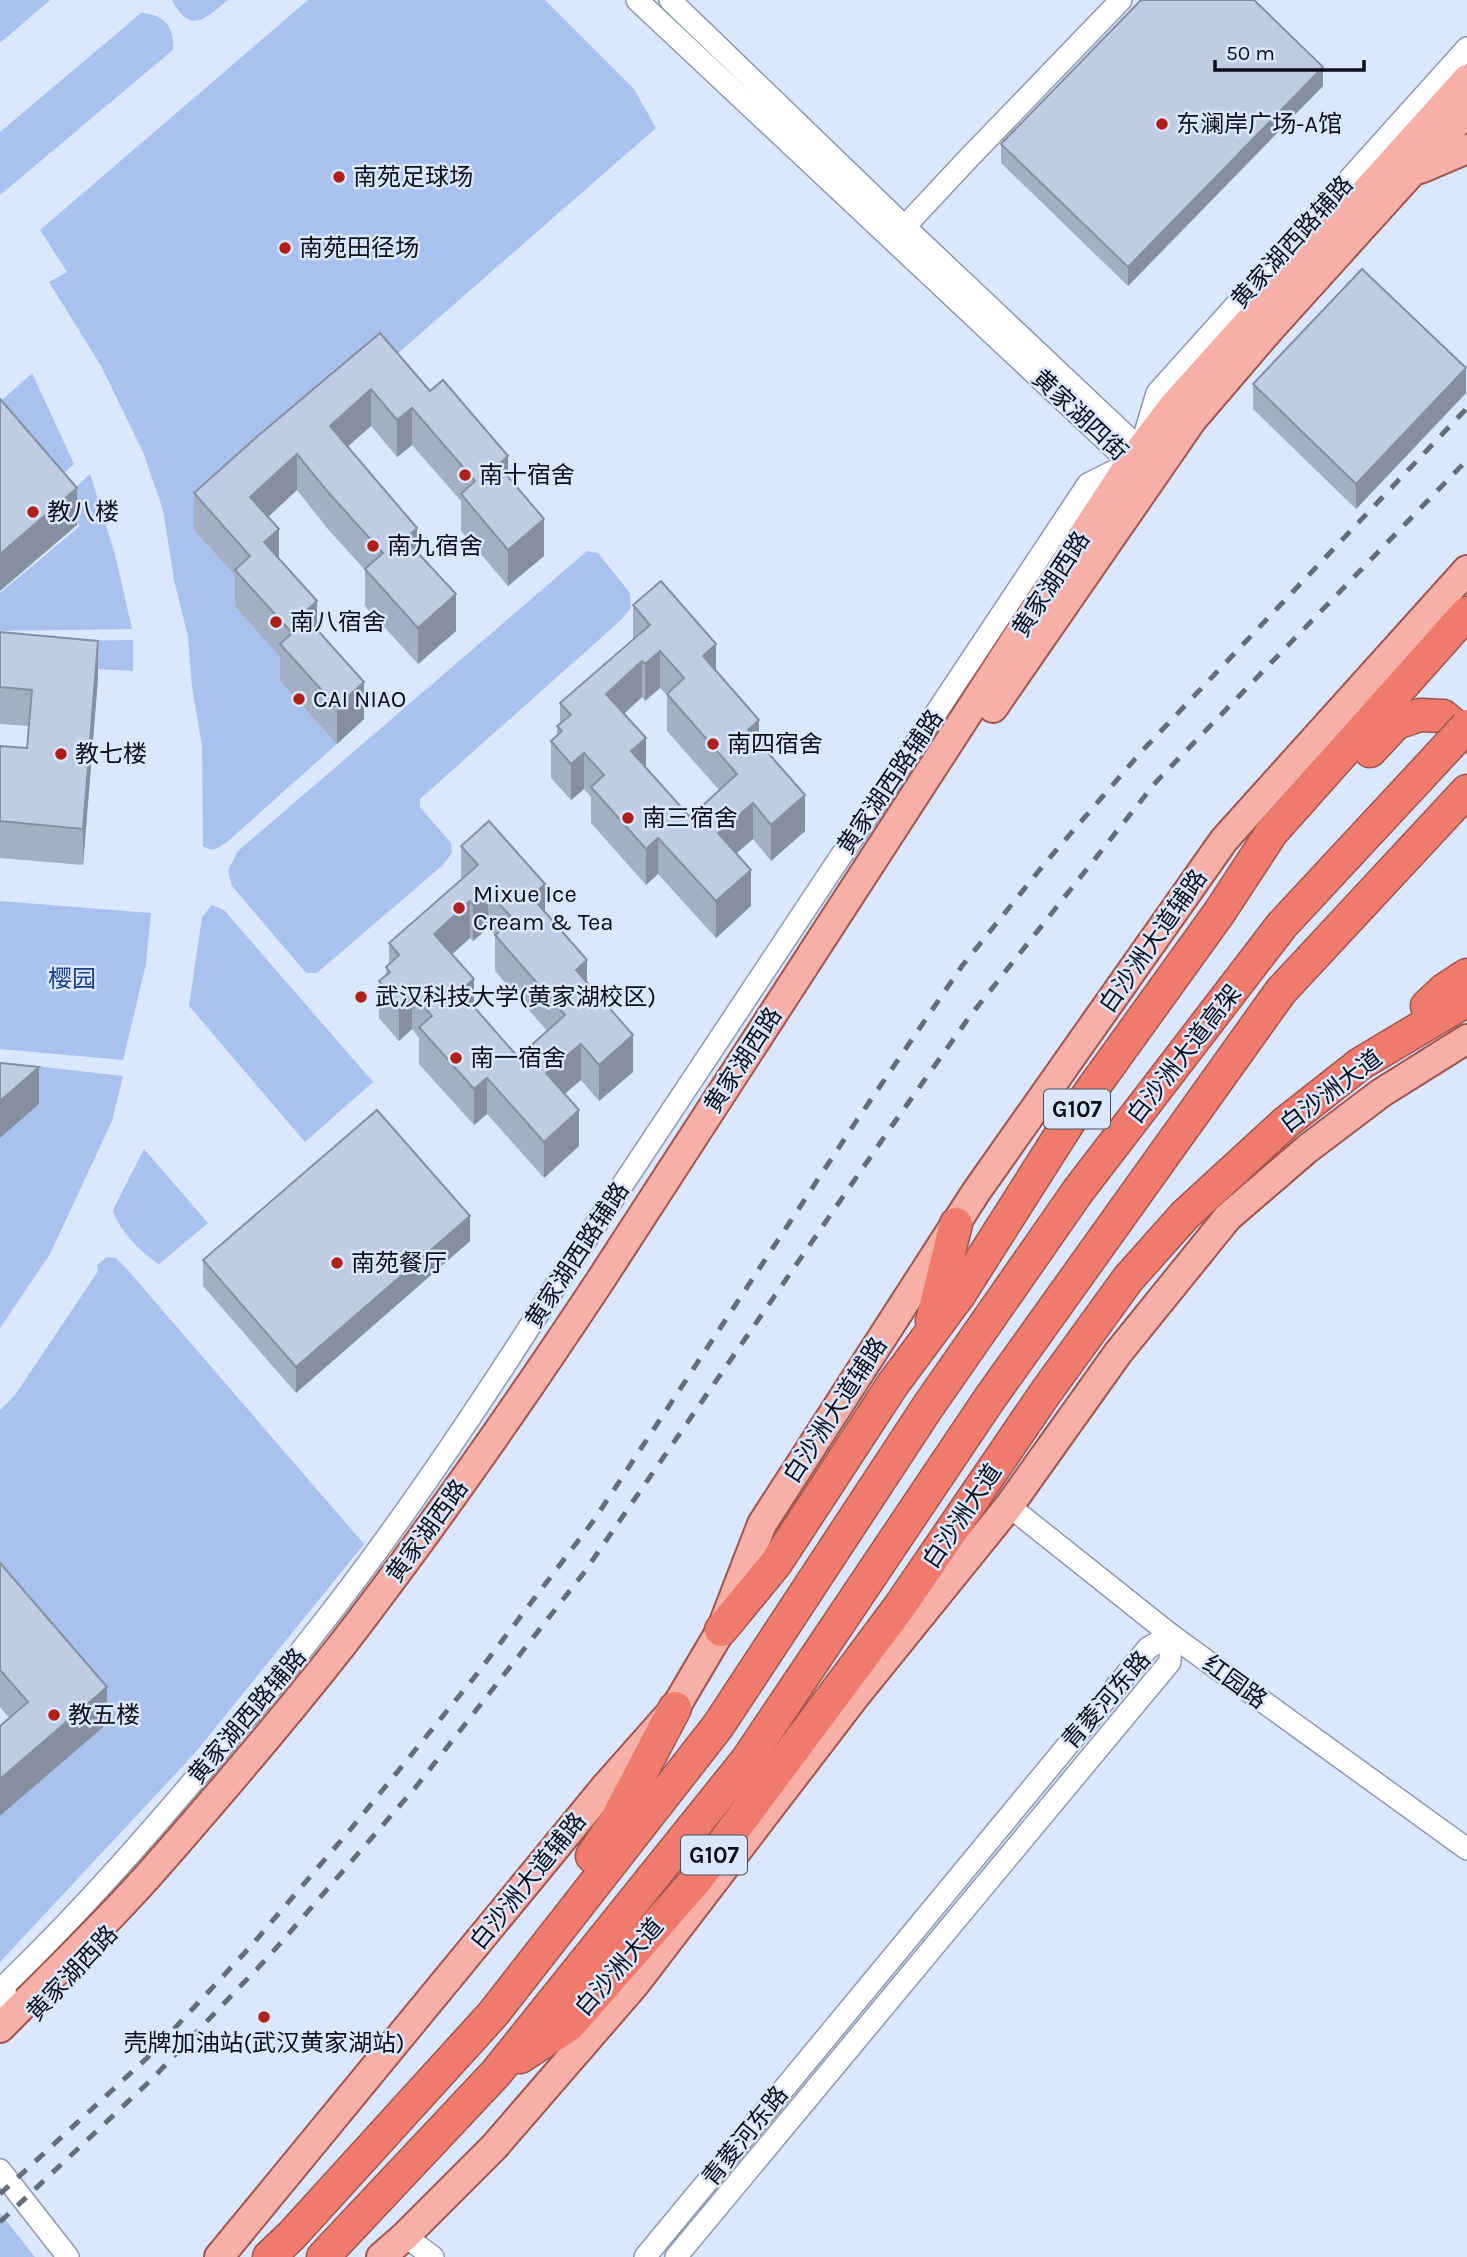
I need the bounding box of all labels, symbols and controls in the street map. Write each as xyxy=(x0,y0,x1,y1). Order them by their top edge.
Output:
scale bar xyxy=(1215,28,1364,72)
text: 50 m xyxy=(1226,41,1275,65)
place label: 东澜岸广场-A馆 xyxy=(1176,110,1342,138)
marker: 东澜岸广场-A馆 xyxy=(1154,116,1170,132)
place label: 南苑足球场 xyxy=(353,163,473,191)
marker: 南苑足球场 xyxy=(331,169,347,185)
street label: 黄家湖西路辅路 xyxy=(1225,170,1359,314)
place label: 南苑田径场 xyxy=(299,234,419,262)
marker: 南苑田径场 xyxy=(277,240,293,256)
street label: 黄家湖四街 xyxy=(1027,364,1133,466)
place label: 南十宿舍 xyxy=(479,461,575,489)
marker: 南十宿舍 xyxy=(457,467,473,483)
place label: 教八楼 xyxy=(47,498,119,526)
marker: 教八楼 xyxy=(25,504,41,520)
street label: 黄家湖西路 xyxy=(1007,526,1095,642)
place label: 南九宿舍 xyxy=(387,532,483,560)
marker: 南九宿舍 xyxy=(365,538,381,554)
place label: 南八宿舍 xyxy=(290,608,386,636)
marker: 南八宿舍 xyxy=(268,614,284,630)
place label: CAI NIAO xyxy=(313,685,406,713)
marker: CAI NIAO xyxy=(291,691,307,707)
street label: 黄家湖西路辅路 xyxy=(831,705,949,859)
place label: 南四宿舍 xyxy=(727,730,823,758)
marker: 南四宿舍 xyxy=(705,736,721,752)
place label: 教七楼 xyxy=(75,740,147,768)
marker: 教七楼 xyxy=(53,746,69,762)
place label: 南三宿舍 xyxy=(642,804,738,832)
marker: 南三宿舍 xyxy=(620,810,636,826)
street label: 白沙洲大道辅路 xyxy=(1093,864,1213,1018)
place label: Mixue Ice Cream & Tea xyxy=(473,880,613,936)
marker: Mixue Ice Cream & Tea xyxy=(451,900,467,916)
park label: 樱园 xyxy=(48,965,96,993)
street label: 白沙洲大道高架 xyxy=(1121,979,1247,1129)
place label: 武汉科技大学(黄家湖校区) xyxy=(375,983,656,1011)
marker: 武汉科技大学(黄家湖校区) xyxy=(353,989,369,1005)
street label: 黄家湖西路 xyxy=(699,1002,787,1118)
place label: 南一宿舍 xyxy=(470,1044,566,1072)
street label: 白沙洲大道 xyxy=(1275,1044,1387,1138)
marker: 南一宿舍 xyxy=(448,1050,464,1066)
road number: G107 xyxy=(1044,1090,1110,1128)
street label: 黄家湖西路辅路 xyxy=(520,1177,634,1333)
place label: 南苑餐厅 xyxy=(351,1249,447,1277)
marker: 南苑餐厅 xyxy=(329,1255,345,1271)
street label: 白沙洲大道辅路 xyxy=(778,1332,892,1488)
street label: 白沙洲大道 xyxy=(917,1458,1007,1574)
street label: 黄家湖西路 xyxy=(380,1474,474,1588)
street label: 黄家湖西路辅路 xyxy=(182,1643,312,1789)
street label: 青菱河东路 xyxy=(1056,1646,1156,1754)
street label: 红园路 xyxy=(1198,1650,1272,1714)
place label: 教五楼 xyxy=(68,1701,140,1729)
marker: 教五楼 xyxy=(46,1707,62,1723)
street label: 白沙洲大道辅路 xyxy=(464,1807,592,1955)
road number: G107 xyxy=(681,1836,747,1874)
street label: 白沙洲大道 xyxy=(569,1913,669,2021)
street label: 黄家湖西路 xyxy=(21,1920,123,2026)
marker: 壳牌加油站(武汉黄家湖站) xyxy=(256,2009,272,2025)
place label: 壳牌加油站(武汉黄家湖站) xyxy=(123,2029,405,2057)
street label: 青菱河东路 xyxy=(696,2081,794,2191)

